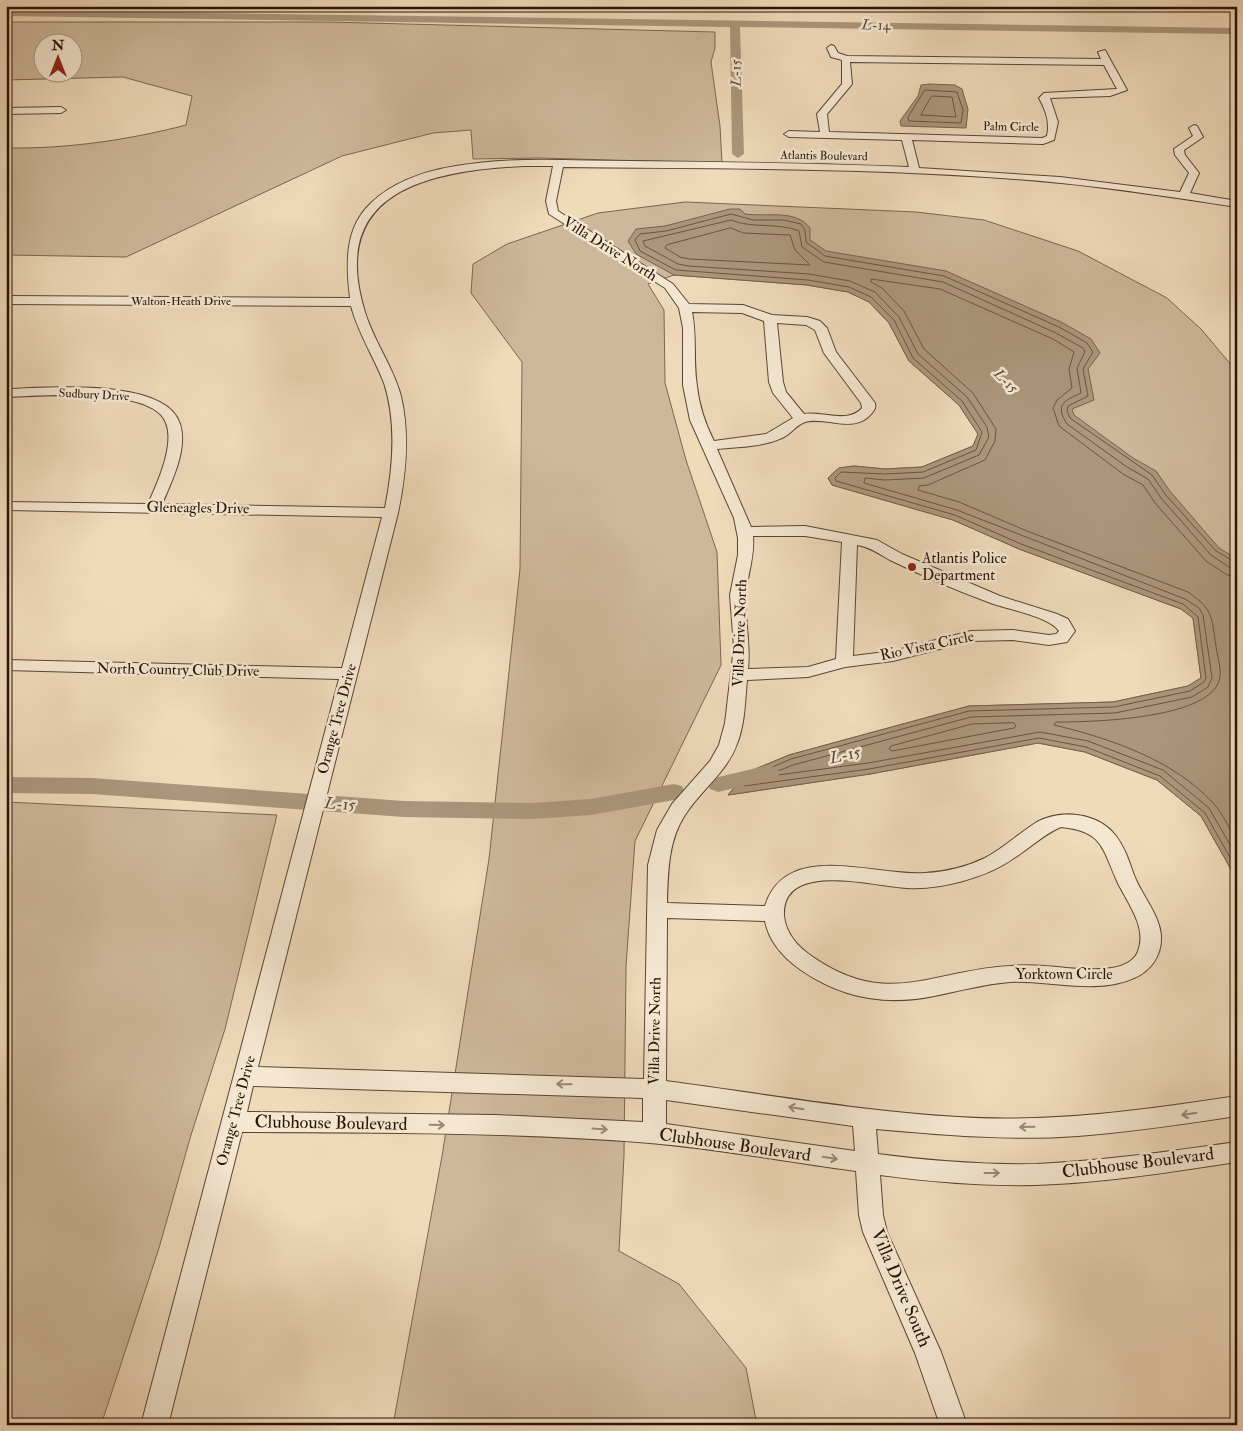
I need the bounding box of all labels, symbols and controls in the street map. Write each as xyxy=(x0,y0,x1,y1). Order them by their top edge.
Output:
water label: L-14 xyxy=(860,16,891,34)
north arrow xyxy=(32,32,82,82)
text: N xyxy=(51,37,65,54)
water label: L-15 xyxy=(727,59,745,88)
street label: Palm Circle xyxy=(983,119,1039,135)
street label: Atlantis Boulevard xyxy=(779,148,868,164)
street label: Villa Drive North xyxy=(559,212,661,286)
street label: Walton-Heath Drive xyxy=(130,294,231,309)
water label: L-15 xyxy=(990,365,1022,397)
street label: Sudbury Drive xyxy=(58,386,130,404)
street label: Gleneagles Drive xyxy=(146,498,250,518)
place label: Atlantis Police Department xyxy=(921,549,1007,586)
marker: Atlantis Police Department xyxy=(906,561,918,573)
street label: Villa Drive North xyxy=(729,579,751,687)
street label: Rio Vista Circle xyxy=(878,627,976,665)
street label: North Country Club Drive xyxy=(96,659,260,681)
street label: Orange Tree Drive xyxy=(313,662,361,776)
water label: L-15 xyxy=(827,742,863,768)
water label: L-15 xyxy=(323,793,356,815)
street label: Yorktown Circle xyxy=(1015,965,1113,984)
street label: Villa Drive North xyxy=(645,977,665,1085)
street label: Orange Tree Drive xyxy=(212,1054,260,1168)
one-way arrow xyxy=(557,1079,573,1089)
one-way arrow xyxy=(788,1103,804,1113)
one-way arrow xyxy=(1181,1109,1197,1119)
street label: Clubhouse Boulevard xyxy=(254,1110,408,1136)
one-way arrow xyxy=(429,1120,445,1130)
one-way arrow xyxy=(1019,1122,1036,1132)
street label: Clubhouse Boulevard xyxy=(658,1123,812,1167)
one-way arrow xyxy=(592,1125,608,1134)
street label: Clubhouse Boulevard xyxy=(1061,1142,1215,1184)
one-way arrow xyxy=(822,1153,838,1163)
one-way arrow xyxy=(984,1168,1000,1178)
street label: Villa Drive South xyxy=(866,1225,936,1351)

